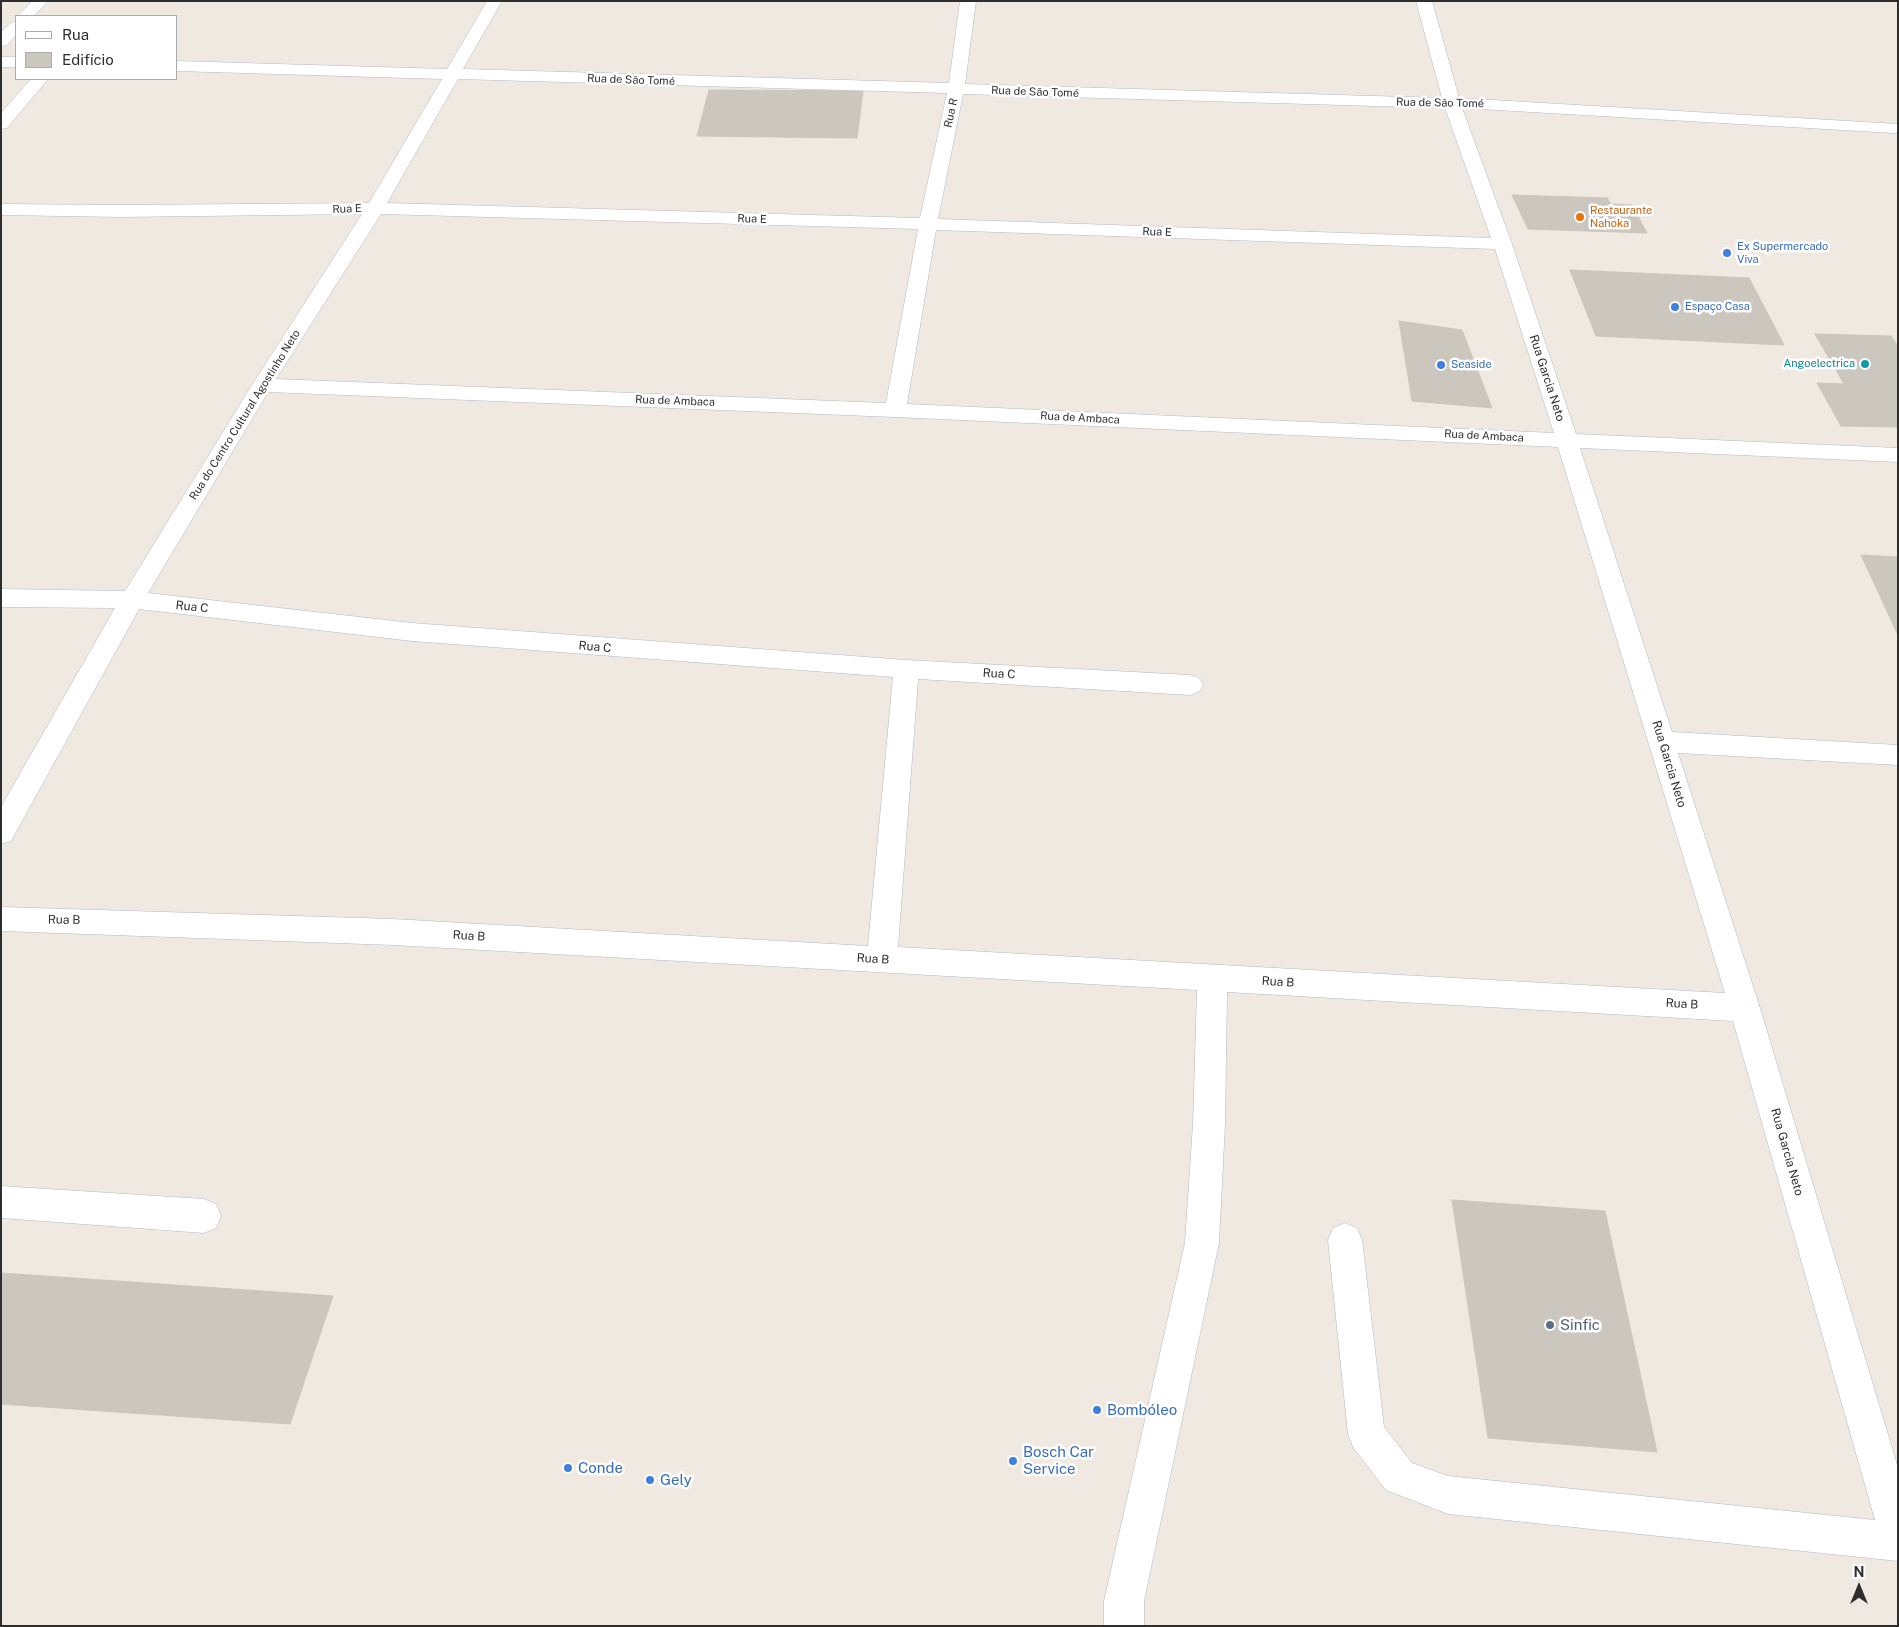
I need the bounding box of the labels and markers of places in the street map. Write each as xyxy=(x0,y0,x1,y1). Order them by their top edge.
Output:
place label: Restaurante Nahoka xyxy=(1590,204,1652,230)
marker: Restaurante Nahoka xyxy=(1574,211,1586,223)
place label: Ex Supermercado Viva xyxy=(1737,240,1828,266)
marker: Ex Supermercado Viva xyxy=(1721,247,1733,259)
place label: Espaço Casa xyxy=(1685,300,1750,314)
marker: Espaço Casa xyxy=(1669,301,1681,313)
place label: Angoelectrica xyxy=(1783,357,1855,371)
place label: Seaside xyxy=(1451,358,1492,372)
marker: Angoelectrica xyxy=(1859,358,1871,370)
marker: Seaside xyxy=(1435,359,1447,371)
place label: Sinfic xyxy=(1560,1316,1600,1334)
marker: Sinfic xyxy=(1544,1319,1556,1331)
place label: Bombóleo xyxy=(1107,1401,1177,1419)
marker: Bombóleo xyxy=(1091,1404,1103,1416)
place label: Bosch Car Service xyxy=(1023,1443,1094,1478)
marker: Bosch Car Service xyxy=(1007,1455,1019,1467)
place label: Conde xyxy=(578,1459,623,1477)
marker: Conde xyxy=(562,1462,574,1474)
place label: Gely xyxy=(660,1471,692,1489)
marker: Gely xyxy=(644,1474,656,1486)

